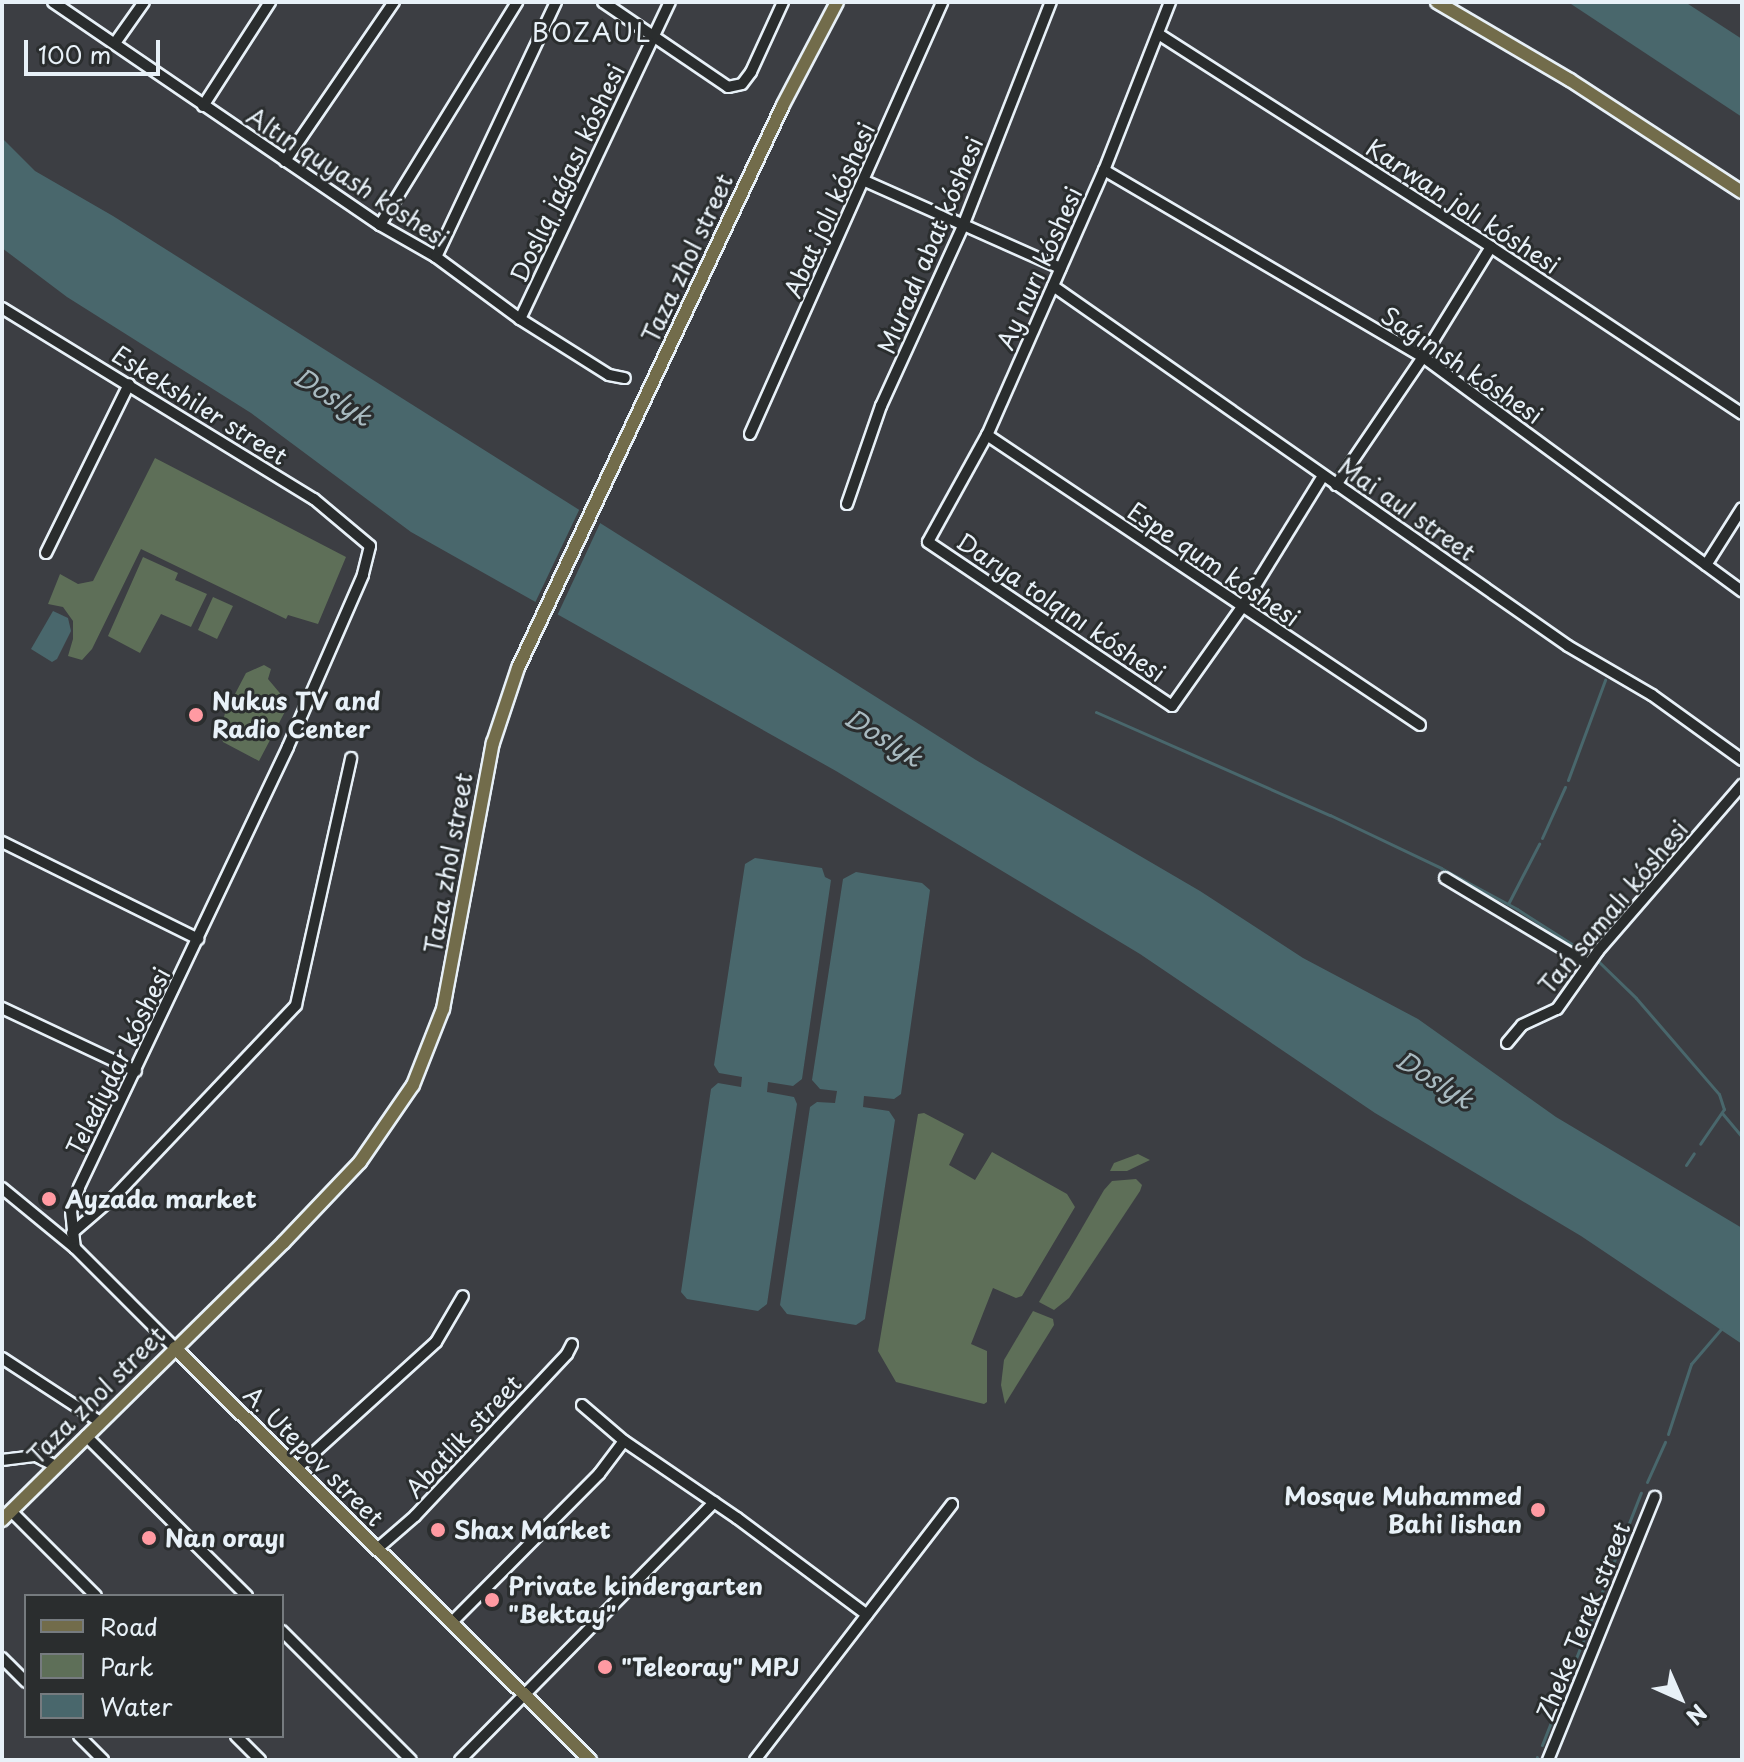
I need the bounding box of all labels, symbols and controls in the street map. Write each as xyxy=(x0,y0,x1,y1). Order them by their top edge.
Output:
district label: BOZAUL xyxy=(531,16,653,48)
scale bar xyxy=(28,24,164,74)
text: 100 m xyxy=(38,36,111,72)
street label: Doslıq jaǵası kóshesi xyxy=(503,59,631,287)
street label: Altın quyash kóshesi xyxy=(240,100,456,254)
street label: Abat jolı kóshesi xyxy=(777,117,881,303)
street label: Muradı abat kóshesi xyxy=(871,131,989,359)
street label: Karwan jolı kóshesi xyxy=(1361,133,1565,279)
street label: Taza zhol street xyxy=(635,169,739,347)
street label: Ay nurı kóshesi xyxy=(990,181,1088,355)
street label: Saǵınısh kóshesi xyxy=(1376,300,1548,430)
street label: Eskekshiler street xyxy=(106,339,294,471)
water label: Doslyk xyxy=(288,360,378,432)
street label: Mai aul street xyxy=(1332,451,1482,567)
street label: Espe qum kóshesi xyxy=(1123,496,1305,632)
street label: Darya tolqını kóshesi xyxy=(951,526,1171,688)
place label: Nukus TV and Radio Center xyxy=(212,687,383,743)
water label: Doslyk xyxy=(839,701,929,773)
marker: Nukus TV and Radio Center xyxy=(187,706,205,724)
street label: Taza zhol street xyxy=(418,770,478,956)
street label: Tań samalı kóshesi xyxy=(1532,814,1694,1000)
street label: Telediydar kóshesi xyxy=(60,962,176,1160)
water label: Doslyk xyxy=(1390,1043,1480,1115)
place label: Ayzada market xyxy=(65,1185,256,1213)
marker: Ayzada market xyxy=(40,1190,58,1208)
street label: Taza zhol street xyxy=(21,1320,171,1470)
street label: Abatlik street xyxy=(398,1368,528,1504)
street label: A. Utepov street xyxy=(237,1379,391,1533)
place label: Mosque Muhammed Bahi Iishan xyxy=(1283,1482,1522,1538)
marker: Mosque Muhammed Bahi Iishan xyxy=(1529,1501,1547,1519)
street label: Zheke Terek street xyxy=(1529,1515,1637,1727)
place label: Shax Market xyxy=(454,1516,612,1544)
marker: Shax Market xyxy=(429,1521,447,1539)
place label: Nan orayı xyxy=(165,1524,285,1552)
marker: Nan orayı xyxy=(140,1529,158,1547)
place label: Private kindergarten "Bektay" xyxy=(508,1572,764,1628)
marker: Private kindergarten "Bektay" xyxy=(483,1591,501,1609)
legend xyxy=(24,1594,284,1738)
text: Road xyxy=(100,1608,158,1644)
text: Park xyxy=(100,1648,154,1684)
place label: "Teleoray" MPJ xyxy=(621,1653,801,1681)
marker: "Teleoray" MPJ xyxy=(596,1658,614,1676)
north arrow xyxy=(1640,1658,1720,1738)
text: Water xyxy=(100,1688,172,1724)
text: N xyxy=(1679,1697,1715,1733)

